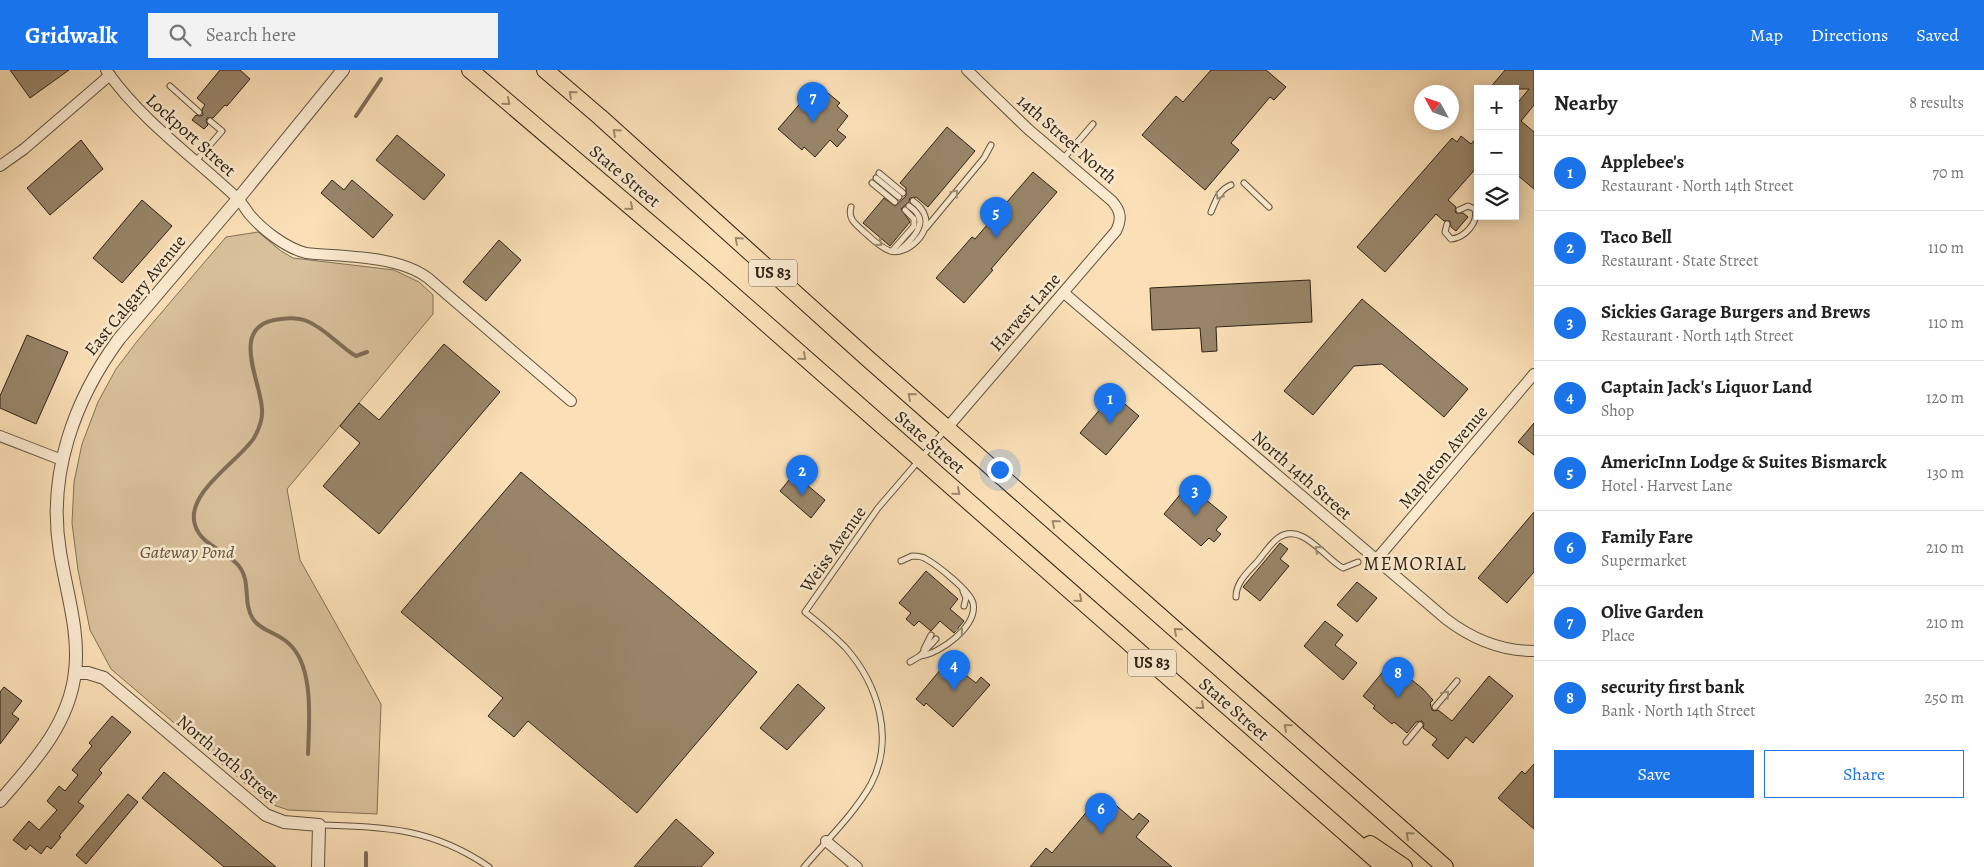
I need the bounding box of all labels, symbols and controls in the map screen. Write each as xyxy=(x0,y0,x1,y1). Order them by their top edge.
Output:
search box xyxy=(148,13,498,58)
text: Gridwalk xyxy=(25,19,118,51)
icon: search xyxy=(166,21,194,49)
text: Search here xyxy=(206,22,296,48)
text: Map xyxy=(1750,23,1783,47)
text: Directions xyxy=(1811,23,1888,47)
text: Saved xyxy=(1916,23,1959,47)
pin: 7 xyxy=(797,82,829,123)
north arrow xyxy=(1414,85,1459,130)
map controls xyxy=(1474,85,1519,220)
button: + xyxy=(1474,85,1519,130)
street label: Lockport Street xyxy=(141,88,241,182)
street label: 14th Street North xyxy=(1012,89,1122,189)
text: Nearby xyxy=(1554,89,1617,117)
one-way arrow xyxy=(569,90,578,99)
text: 8 results xyxy=(1909,92,1964,114)
one-way arrow xyxy=(501,96,510,105)
one-way arrow xyxy=(613,129,622,138)
button: − xyxy=(1474,130,1519,175)
street label: State Street xyxy=(584,139,666,213)
text: Applebee's xyxy=(1601,149,1684,175)
text: 1 xyxy=(1567,162,1573,184)
text: 70 m xyxy=(1932,162,1964,184)
button: layers xyxy=(1474,175,1519,220)
text: Restaurant · North 14th Street xyxy=(1601,175,1794,197)
one-way arrow xyxy=(950,189,959,198)
one-way arrow xyxy=(1215,191,1225,200)
pin: 5 xyxy=(980,197,1012,238)
one-way arrow xyxy=(625,201,634,210)
text: Taco Bell xyxy=(1601,224,1672,250)
street label: East Calgary Avenue xyxy=(79,230,191,360)
one-way arrow xyxy=(734,237,743,246)
text: 2 xyxy=(1566,237,1574,259)
text: 110 m xyxy=(1928,237,1964,259)
one-way arrow xyxy=(873,238,882,247)
text: Restaurant · State Street xyxy=(1601,250,1758,272)
road number: US 83 xyxy=(749,260,797,287)
street label: Harvest Lane xyxy=(984,268,1066,356)
text: Sickies Garage Burgers and Brews xyxy=(1601,299,1870,325)
text: 3 xyxy=(1567,312,1573,334)
text: 110 m xyxy=(1928,312,1964,334)
text: Restaurant · North 14th Street xyxy=(1601,325,1794,347)
one-way arrow xyxy=(798,351,807,360)
text: Captain Jack's Liquor Land xyxy=(1601,374,1812,400)
pin: 1 xyxy=(1094,383,1126,424)
text: 4 xyxy=(1566,387,1574,409)
text: 120 m xyxy=(1926,387,1964,409)
one-way arrow xyxy=(907,392,916,401)
text: Shop xyxy=(1601,400,1634,422)
street label: Mapleton Avenue xyxy=(1393,401,1493,513)
street label: State Street xyxy=(890,405,970,479)
street label: North 14th Street xyxy=(1247,425,1357,525)
text: AmericInn Lodge & Suites Bismarck xyxy=(1601,449,1887,475)
pin: 2 xyxy=(786,455,818,496)
your location xyxy=(987,457,1013,483)
text: 5 xyxy=(1567,462,1573,484)
text: 130 m xyxy=(1927,462,1964,484)
pin: 3 xyxy=(1179,475,1211,516)
text: Hotel · Harvest Lane xyxy=(1601,475,1733,497)
one-way arrow xyxy=(951,486,960,495)
street label: Weiss Avenue xyxy=(794,501,872,598)
one-way arrow xyxy=(1052,520,1061,529)
text: Family Fare xyxy=(1601,524,1693,550)
text: 6 xyxy=(1566,537,1574,559)
text: 210 m xyxy=(1926,537,1964,559)
park label: Gateway Pond xyxy=(140,540,235,564)
one-way arrow xyxy=(1315,546,1324,554)
text: Supermarket xyxy=(1601,550,1687,572)
district label: MEMORIAL xyxy=(1363,551,1467,577)
one-way arrow xyxy=(1073,593,1082,602)
text: Olive Garden xyxy=(1601,599,1704,625)
text: 7 xyxy=(1567,612,1573,634)
text: 210 m xyxy=(1926,612,1964,634)
text: Place xyxy=(1601,625,1635,647)
one-way arrow xyxy=(955,628,964,637)
one-way arrow xyxy=(1174,628,1183,637)
pin: 4 xyxy=(938,650,970,691)
road number: US 83 xyxy=(1128,650,1176,676)
pin: 8 xyxy=(1382,657,1414,698)
street label: State Street xyxy=(1194,672,1274,746)
text: security first bank xyxy=(1601,674,1744,700)
text: 8 xyxy=(1566,687,1574,709)
text: 250 m xyxy=(1925,687,1964,709)
one-way arrow xyxy=(1441,691,1449,700)
text: Bank · North 14th Street xyxy=(1601,700,1756,722)
one-way arrow xyxy=(1195,701,1204,710)
street label: North 10th Street xyxy=(172,709,284,809)
one-way arrow xyxy=(1283,724,1292,733)
button: Save xyxy=(1554,750,1754,798)
button: Share xyxy=(1764,750,1964,798)
pin: 6 xyxy=(1085,793,1117,834)
one-way arrow xyxy=(1405,831,1414,840)

